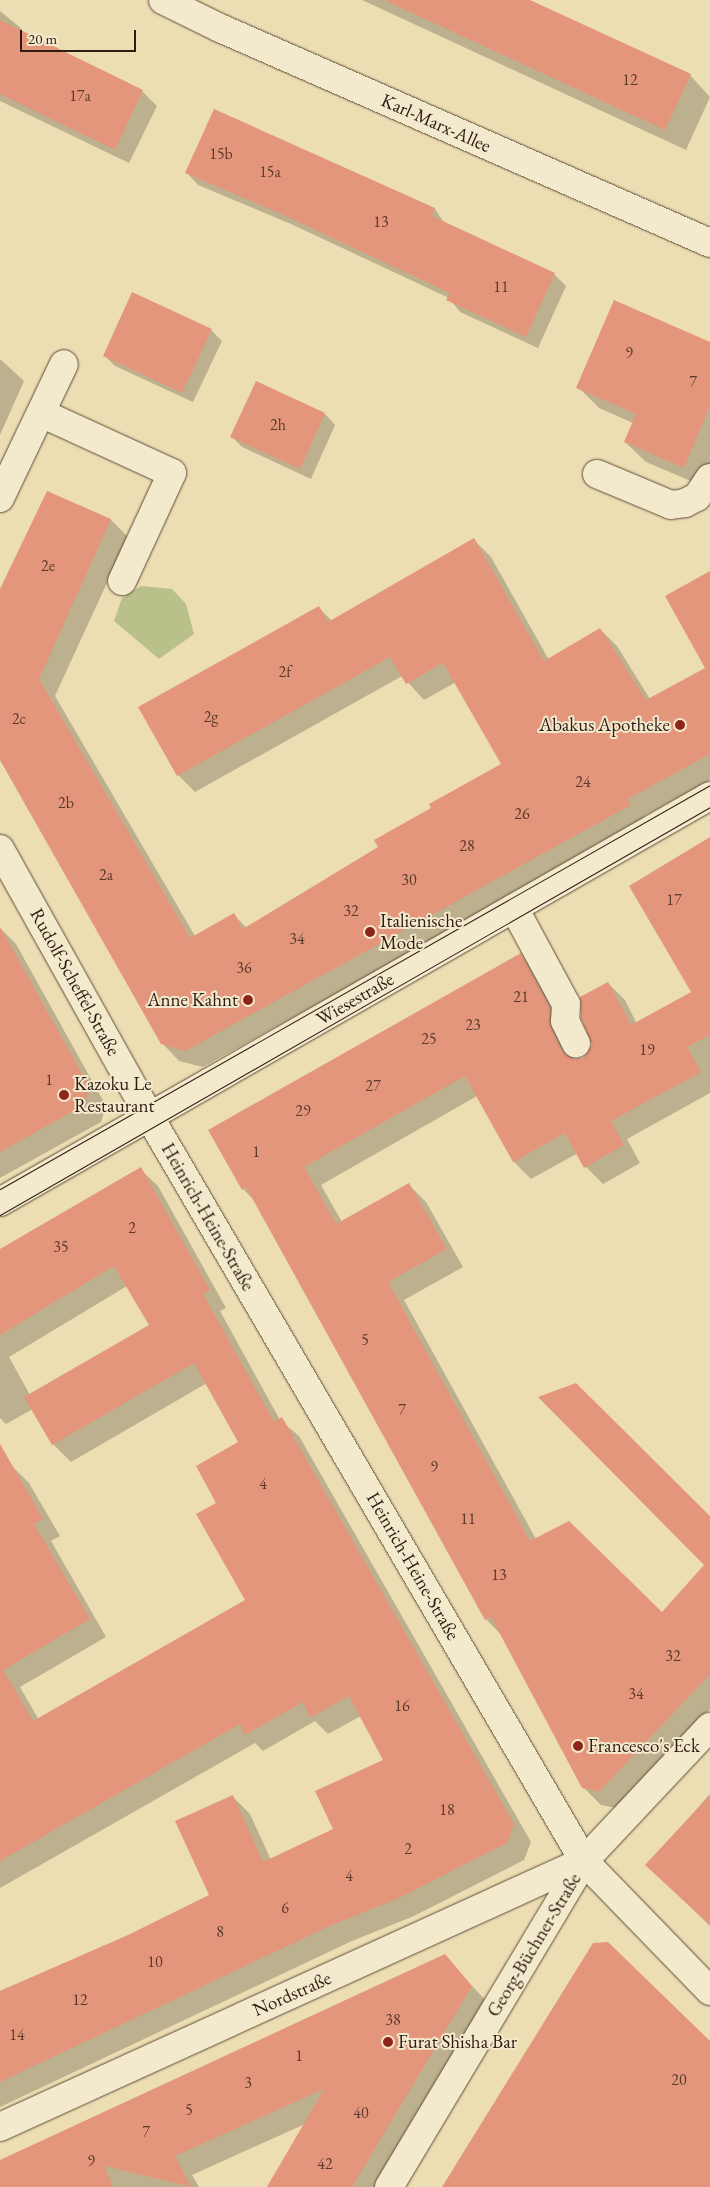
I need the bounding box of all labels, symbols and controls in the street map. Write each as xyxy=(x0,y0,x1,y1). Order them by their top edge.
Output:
scale bar xyxy=(22,20,139,52)
text: 20 m xyxy=(28,29,57,48)
house number: 12 xyxy=(622,70,638,90)
house number: 17a xyxy=(69,86,91,106)
street label: Karl-Marx-Allee xyxy=(378,89,494,157)
house number: 15b xyxy=(209,144,233,164)
house number: 15a xyxy=(259,162,281,182)
house number: 13 xyxy=(373,212,389,232)
house number: 11 xyxy=(493,277,509,297)
house number: 9 xyxy=(625,343,633,363)
house number: 7 xyxy=(689,372,697,392)
house number: 2h xyxy=(270,415,286,435)
house number: 2e xyxy=(41,556,55,576)
house number: 2f xyxy=(279,662,291,682)
house number: 2g xyxy=(204,707,218,727)
house number: 2c xyxy=(12,709,26,729)
place label: Abakus Apotheke xyxy=(539,714,670,736)
marker: Abakus Apotheke xyxy=(674,719,686,731)
house number: 24 xyxy=(575,772,591,792)
house number: 2b xyxy=(58,793,74,813)
house number: 26 xyxy=(514,804,530,824)
house number: 28 xyxy=(459,836,475,856)
house number: 2a xyxy=(99,865,113,885)
house number: 30 xyxy=(401,870,417,890)
house number: 17 xyxy=(666,890,682,910)
house number: 32 xyxy=(343,901,359,921)
street label: Rudolf-Scheffel-Straße xyxy=(25,904,125,1060)
place label: Italienische Mode xyxy=(380,910,462,954)
marker: Italienische Mode xyxy=(364,926,376,938)
house number: 34 xyxy=(289,929,305,949)
house number: 36 xyxy=(236,958,252,978)
street label: Wiesestraße xyxy=(312,968,398,1030)
house number: 21 xyxy=(513,987,529,1007)
place label: Anne Kahnt xyxy=(147,989,238,1011)
marker: Anne Kahnt xyxy=(242,994,254,1006)
house number: 23 xyxy=(465,1015,481,1035)
house number: 25 xyxy=(421,1029,437,1049)
house number: 19 xyxy=(639,1040,655,1060)
house number: 1 xyxy=(45,1070,53,1090)
place label: Kazoku Le Restaurant xyxy=(74,1073,155,1117)
house number: 27 xyxy=(365,1076,381,1096)
marker: Kazoku Le Restaurant xyxy=(58,1089,70,1101)
house number: 29 xyxy=(295,1101,311,1121)
street label: Heinrich-Heine-Straße xyxy=(156,1139,260,1295)
house number: 1 xyxy=(252,1142,260,1162)
house number: 2 xyxy=(128,1218,136,1238)
house number: 35 xyxy=(53,1237,69,1257)
house number: 5 xyxy=(361,1330,369,1350)
house number: 7 xyxy=(398,1400,406,1420)
house number: 9 xyxy=(430,1457,438,1477)
house number: 4 xyxy=(259,1474,267,1494)
street label: Heinrich-Heine-Straße xyxy=(361,1488,465,1644)
house number: 11 xyxy=(460,1509,476,1529)
house number: 13 xyxy=(491,1565,507,1585)
house number: 32 xyxy=(665,1646,681,1666)
house number: 34 xyxy=(628,1684,644,1704)
house number: 16 xyxy=(394,1696,410,1716)
place label: Francesco's Eck xyxy=(588,1735,700,1757)
marker: Francesco's Eck xyxy=(572,1740,584,1752)
house number: 18 xyxy=(439,1800,455,1820)
house number: 2 xyxy=(404,1839,412,1859)
house number: 4 xyxy=(345,1866,353,1886)
street label: Georg-Büchner-Straße xyxy=(482,1869,586,2021)
house number: 6 xyxy=(281,1898,289,1918)
house number: 8 xyxy=(216,1922,224,1942)
house number: 10 xyxy=(147,1952,163,1972)
street label: Nordstraße xyxy=(249,1967,335,2021)
house number: 12 xyxy=(72,1990,88,2010)
house number: 38 xyxy=(385,2010,401,2030)
house number: 14 xyxy=(9,2025,25,2045)
place label: Furat Shisha Bar xyxy=(398,2031,517,2053)
marker: Furat Shisha Bar xyxy=(382,2036,394,2048)
house number: 1 xyxy=(295,2046,303,2066)
house number: 20 xyxy=(671,2070,687,2090)
house number: 3 xyxy=(244,2073,252,2093)
house number: 5 xyxy=(185,2100,193,2120)
house number: 40 xyxy=(353,2103,369,2123)
house number: 7 xyxy=(142,2122,150,2142)
house number: 9 xyxy=(87,2151,95,2171)
house number: 42 xyxy=(317,2154,333,2174)

